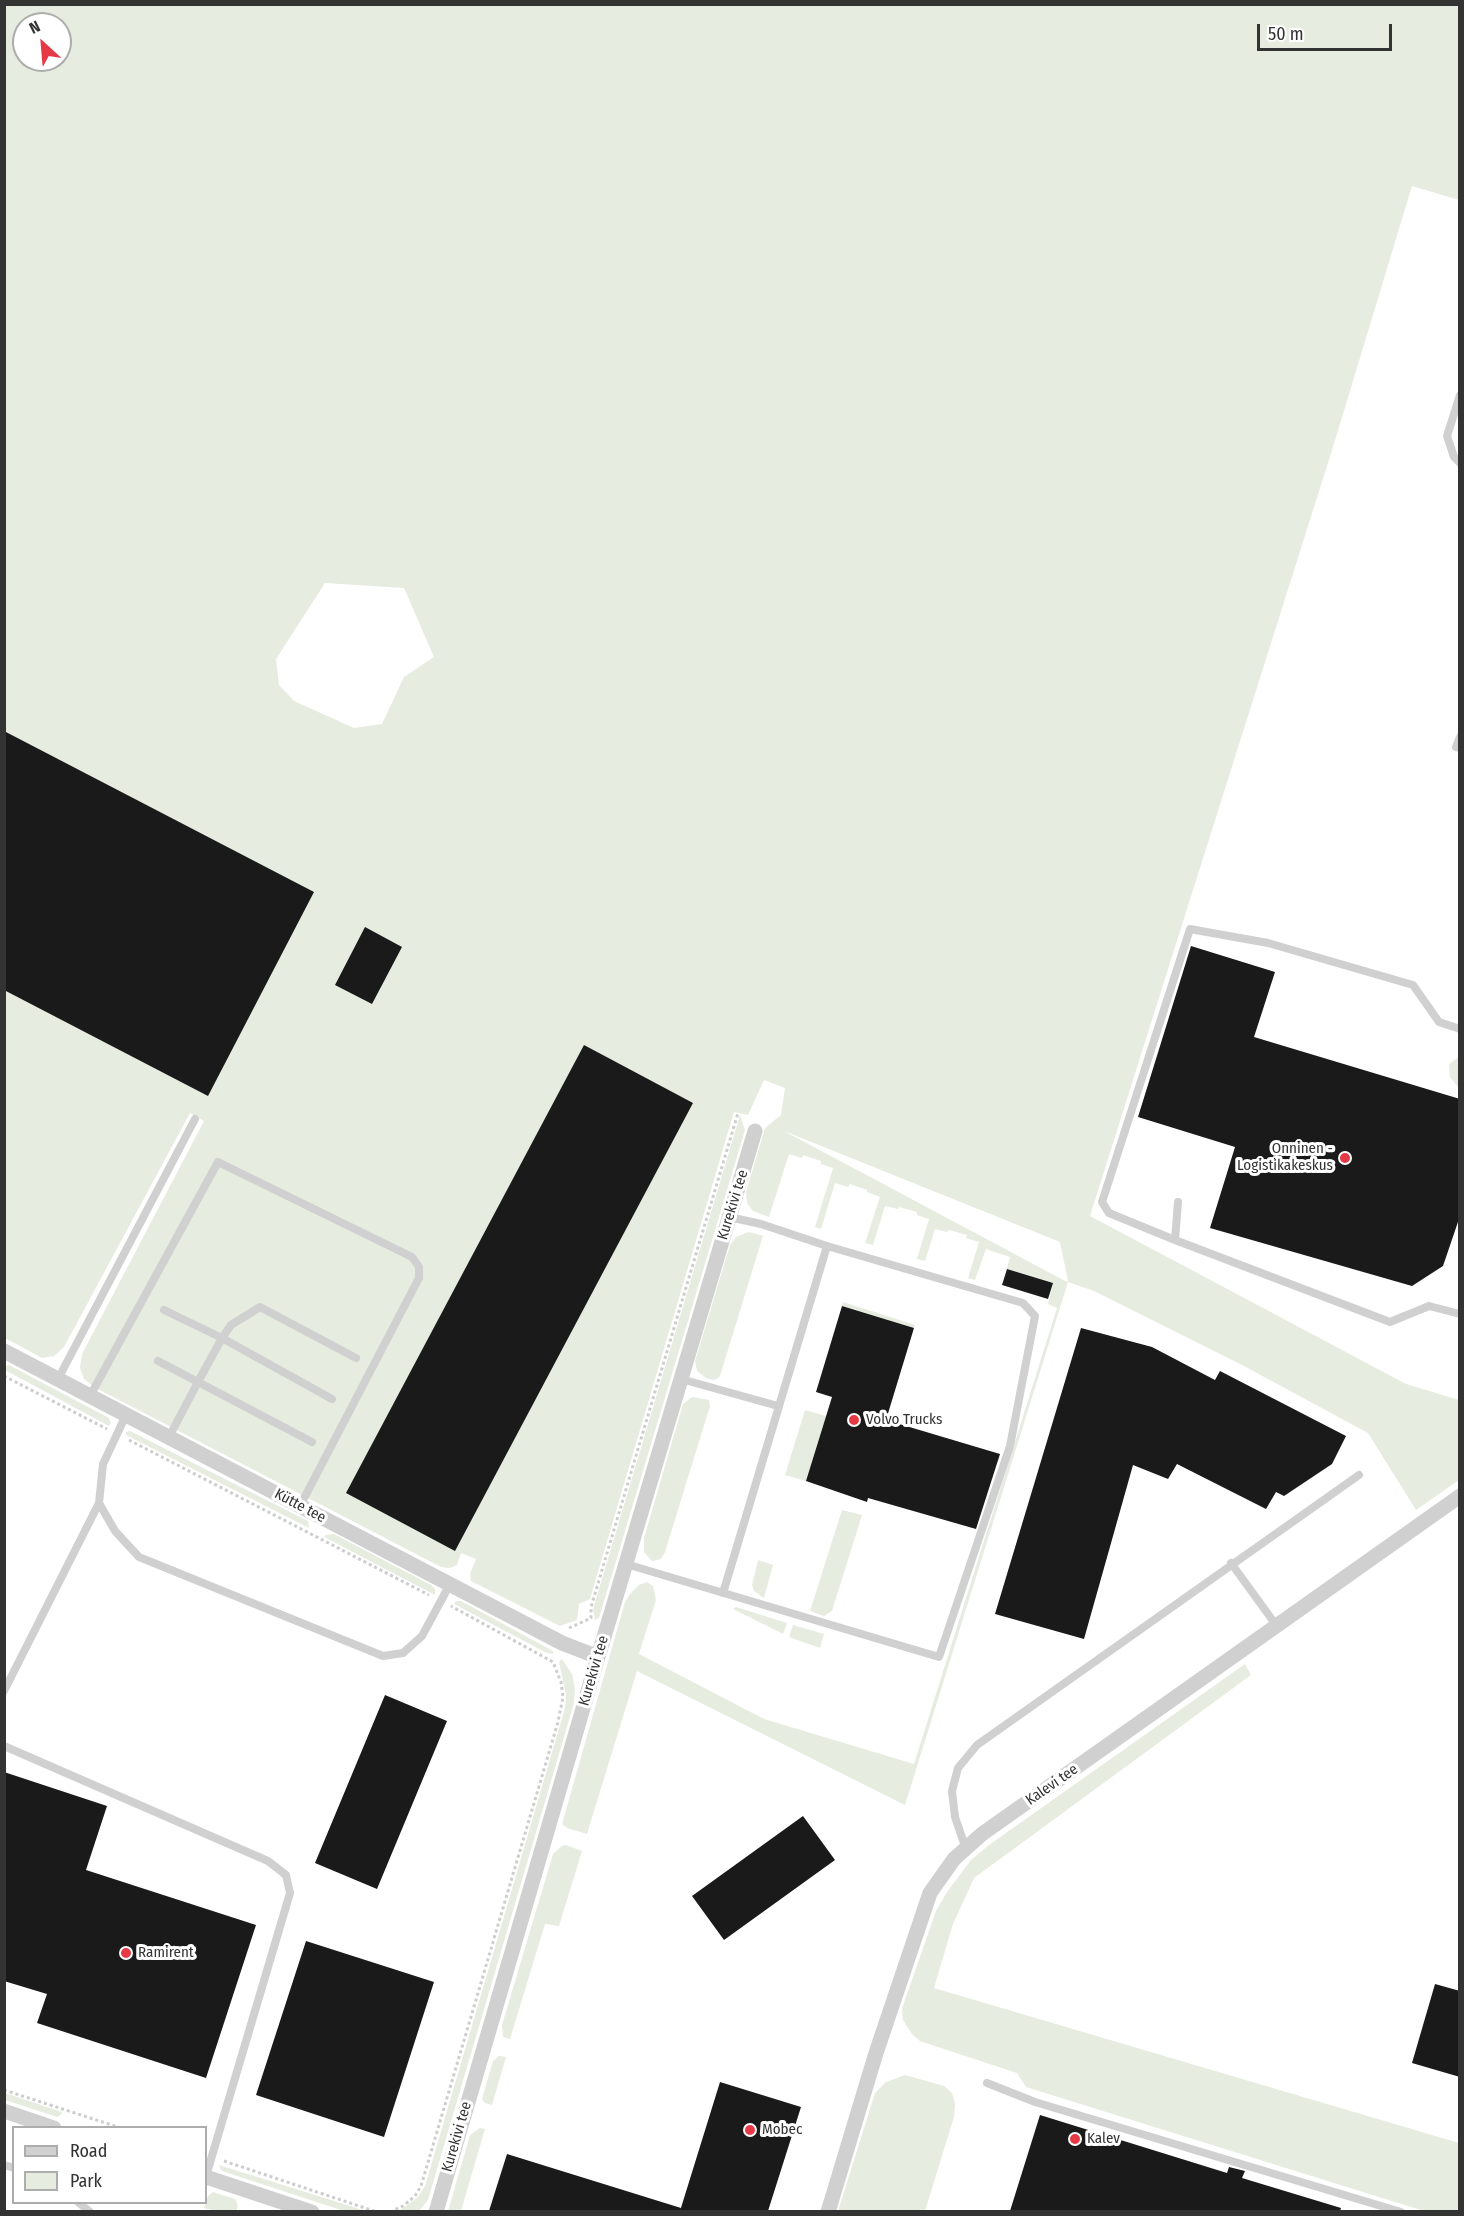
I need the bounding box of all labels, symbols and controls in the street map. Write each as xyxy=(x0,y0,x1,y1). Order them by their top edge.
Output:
north arrow xyxy=(12,12,72,72)
scale bar xyxy=(1260,12,1395,50)
text: N xyxy=(26,17,43,38)
text: 50 m xyxy=(1268,23,1304,45)
place label: Onninen - Logistikakeskus xyxy=(1237,1140,1333,1175)
marker: Onninen - Logistikakeskus xyxy=(1338,1151,1352,1165)
street label: Kurekivi tee xyxy=(714,1168,752,1242)
place label: Volvo Trucks xyxy=(866,1411,942,1429)
marker: Volvo Trucks xyxy=(847,1413,861,1427)
street label: Kütte tee xyxy=(271,1485,329,1527)
street label: Kurekivi tee xyxy=(575,1634,613,1708)
street label: Kalevi tee xyxy=(1022,1760,1082,1810)
place label: Ramirent xyxy=(138,1944,194,1962)
marker: Ramirent xyxy=(119,1946,133,1960)
street label: Kurekivi tee xyxy=(438,2100,476,2174)
place label: Mobec xyxy=(762,2121,802,2139)
marker: Mobec xyxy=(743,2123,757,2137)
legend xyxy=(12,2126,207,2204)
place label: Kalev xyxy=(1087,2130,1120,2148)
marker: Kalev xyxy=(1068,2132,1082,2146)
text: Road xyxy=(70,2140,107,2162)
text: Park xyxy=(70,2170,102,2192)

